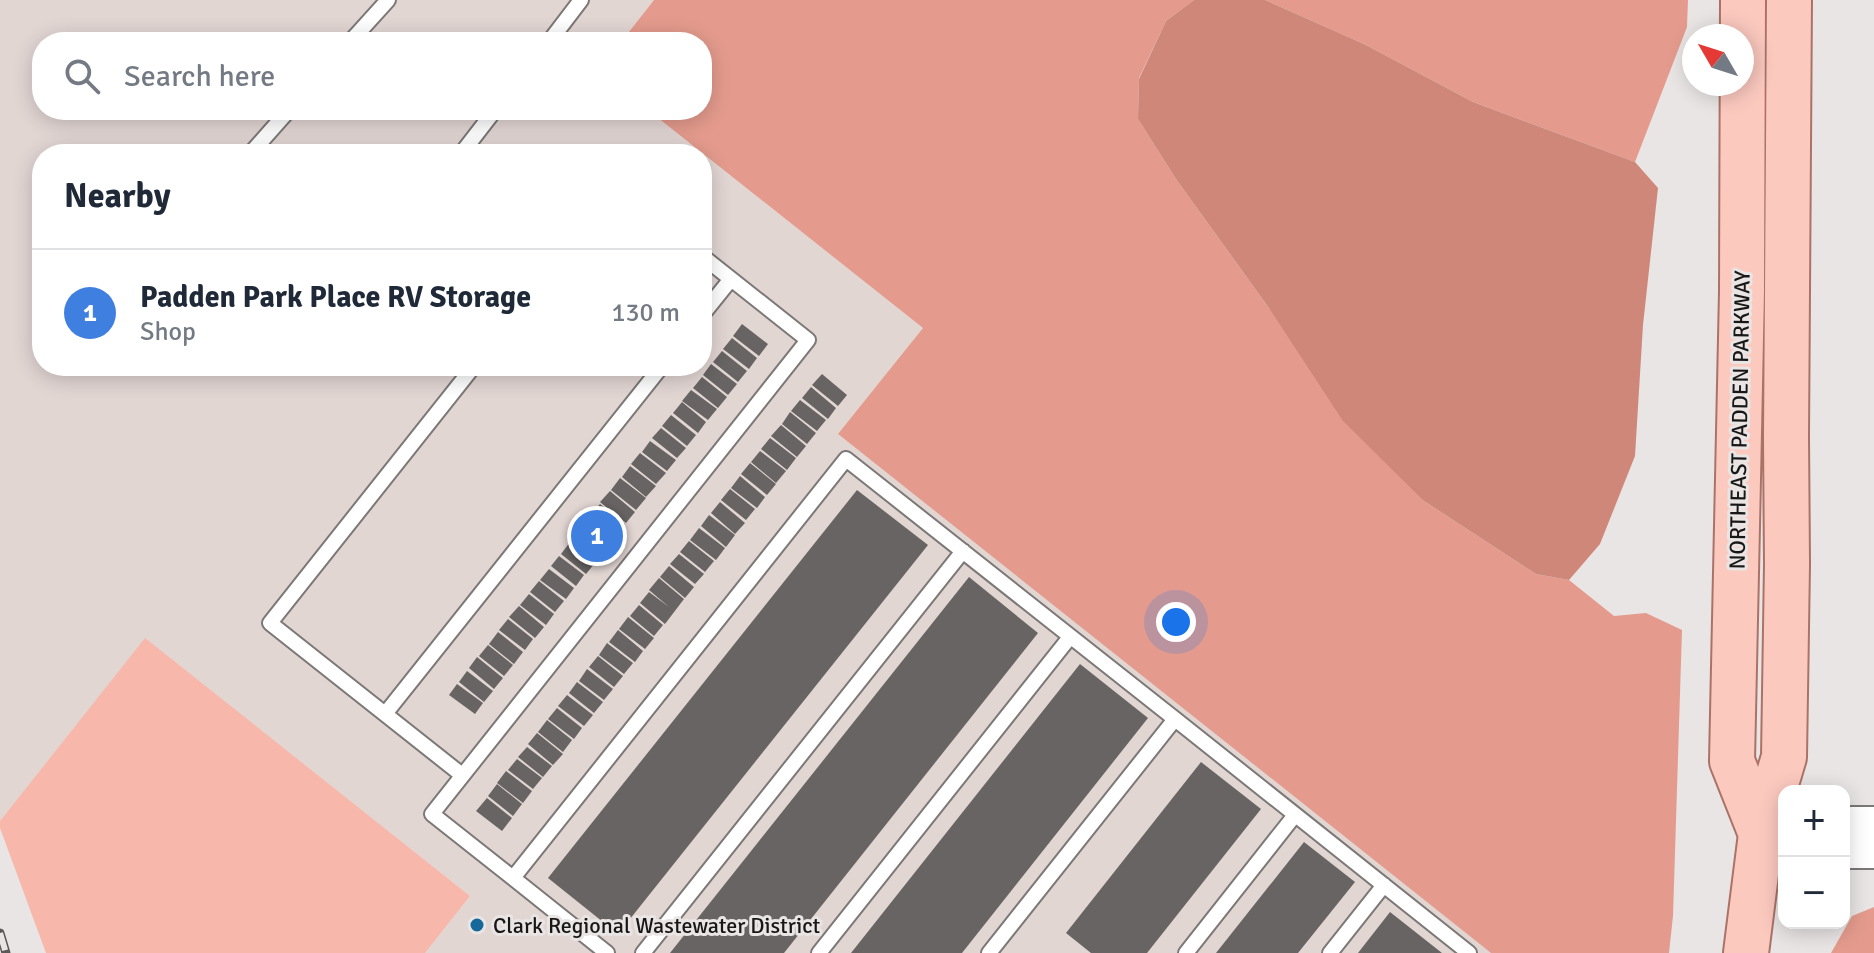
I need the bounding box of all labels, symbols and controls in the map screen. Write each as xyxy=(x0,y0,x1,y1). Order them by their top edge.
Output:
north arrow xyxy=(1682,24,1754,96)
search box xyxy=(32,32,712,120)
icon: search xyxy=(60,54,104,98)
text: Search here xyxy=(124,58,275,95)
text: Nearby xyxy=(64,175,171,217)
street label: NORTHEAST PADDEN PARKWAY xyxy=(1723,270,1756,570)
text: Padden Park Place RV Storage xyxy=(140,279,531,316)
text: 1 xyxy=(83,297,97,329)
text: 130 m xyxy=(611,297,680,329)
text: Shop xyxy=(140,316,196,348)
pin: 1 xyxy=(571,506,623,566)
your location xyxy=(1156,602,1196,642)
map controls xyxy=(1778,785,1850,929)
button: + xyxy=(1778,785,1850,857)
button: − xyxy=(1778,857,1850,929)
place label: Clark Regional Wastewater District xyxy=(493,912,821,939)
marker: Clark Regional Wastewater District xyxy=(468,916,486,934)

